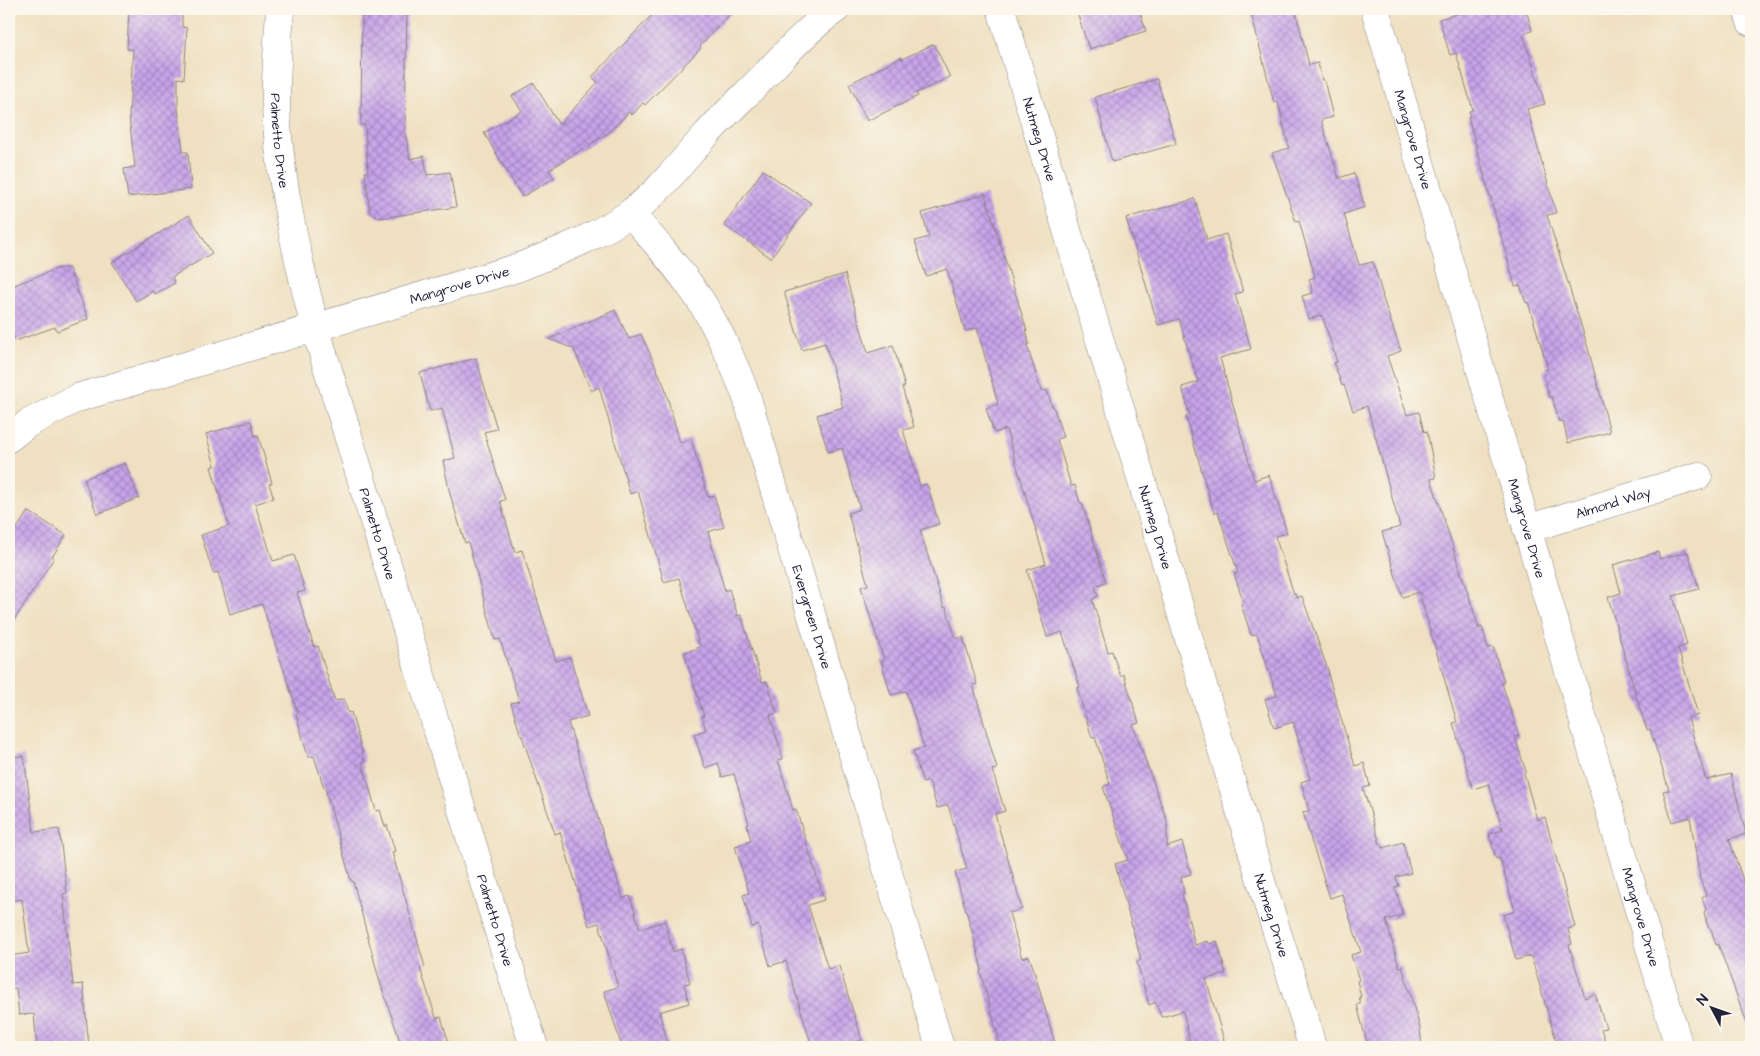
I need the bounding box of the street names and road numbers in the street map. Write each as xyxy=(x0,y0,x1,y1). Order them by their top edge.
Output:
street label: Mangrove Drive xyxy=(1388,88,1436,192)
street label: Palmetto Drive xyxy=(265,93,294,190)
street label: Nutmeg Drive xyxy=(1017,95,1061,184)
street label: Mangrove Drive xyxy=(408,262,512,310)
street label: Mangrove Drive xyxy=(1502,476,1550,581)
street label: Almond Way xyxy=(1573,482,1654,524)
street label: Nutmeg Drive xyxy=(1133,483,1177,572)
street label: Palmetto Drive xyxy=(353,485,400,583)
street label: Evergreen Drive xyxy=(786,563,836,672)
street label: Mangrove Drive xyxy=(1616,865,1664,970)
street label: Nutmeg Drive xyxy=(1249,871,1294,960)
street label: Palmetto Drive xyxy=(471,872,518,969)

